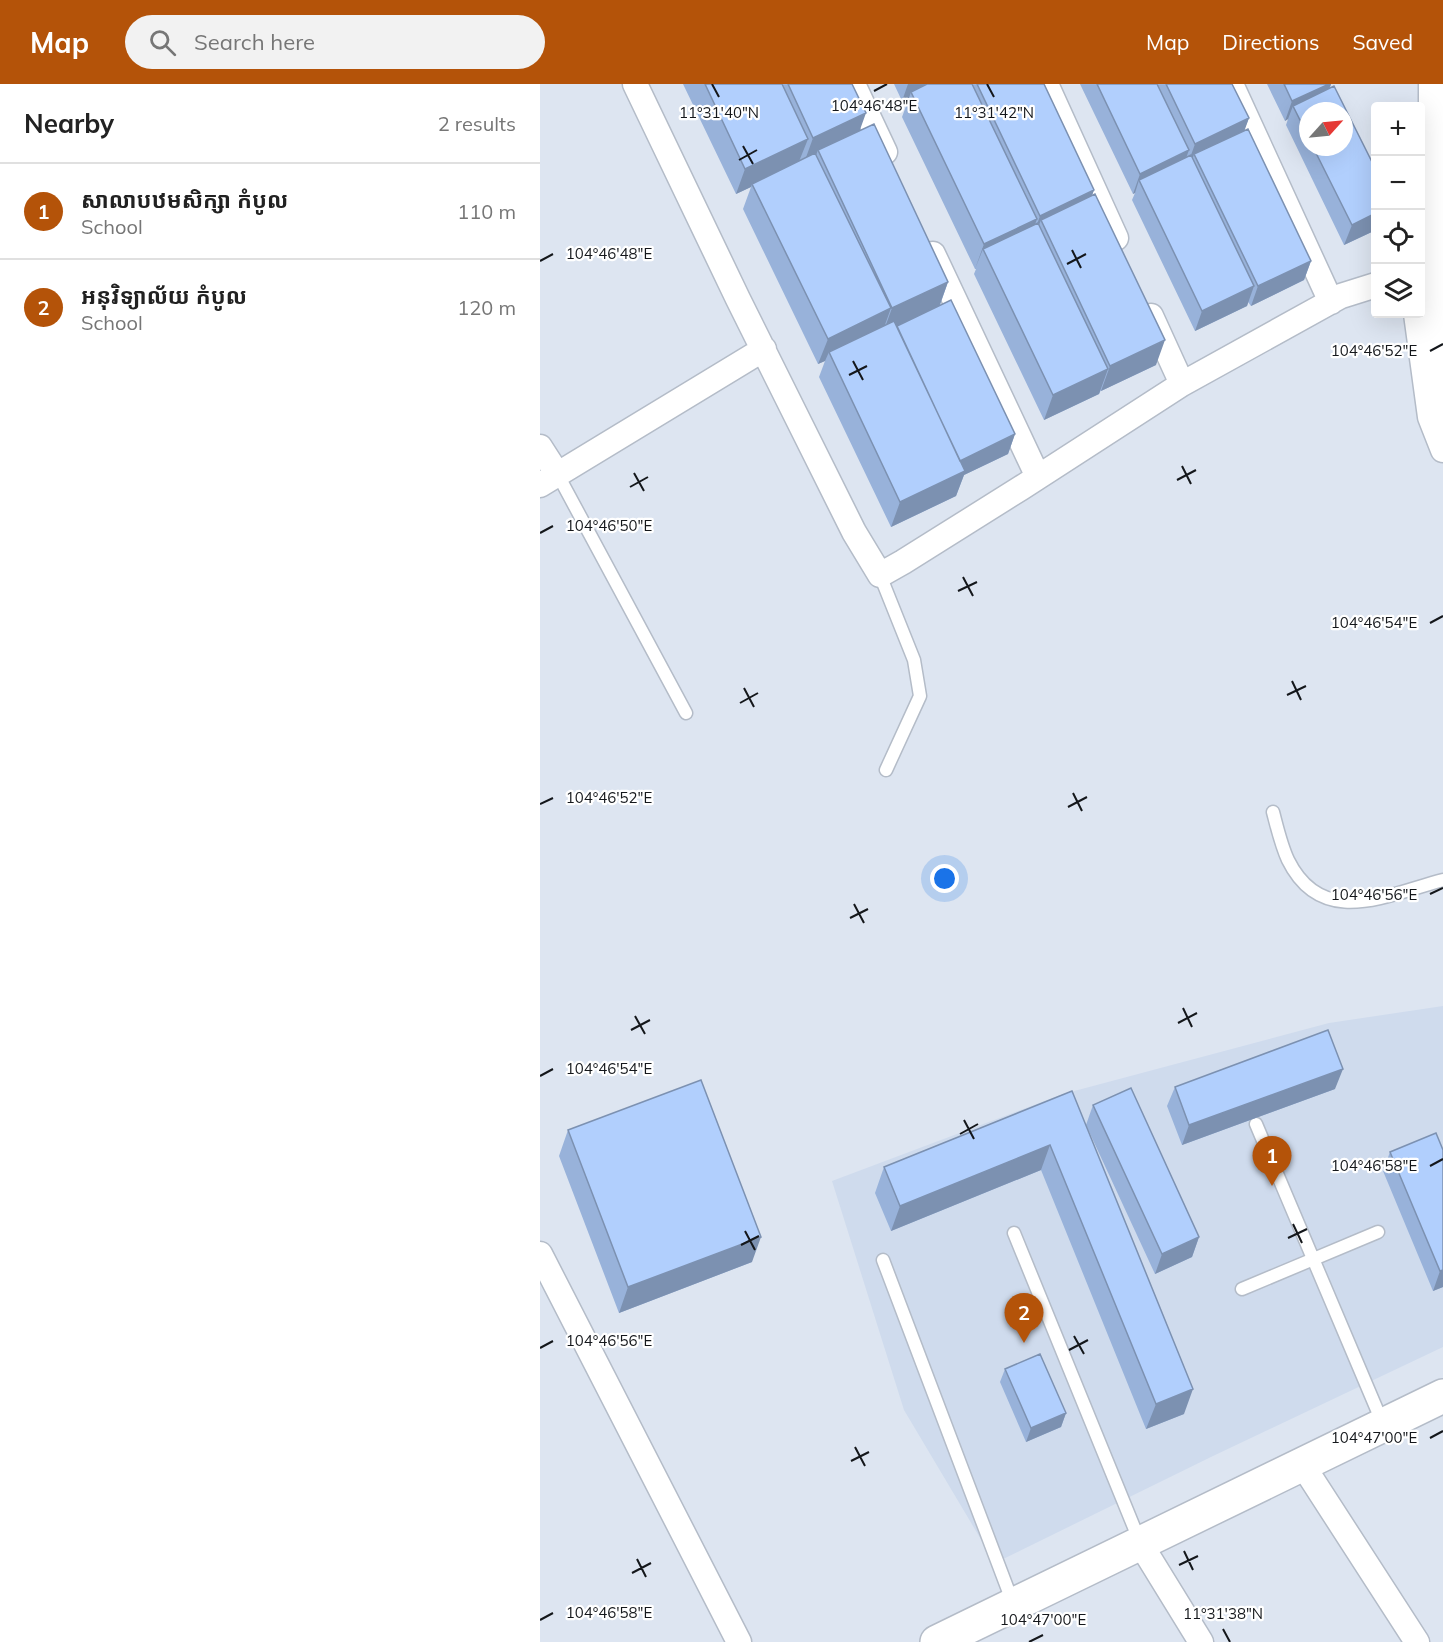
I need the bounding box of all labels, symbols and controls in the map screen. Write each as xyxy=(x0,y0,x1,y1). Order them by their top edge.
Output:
search box xyxy=(125,15,545,69)
text: Map xyxy=(30,25,89,60)
icon: search xyxy=(146,26,179,59)
text: Search here xyxy=(194,28,315,56)
text: Map xyxy=(1146,29,1189,55)
text: Directions xyxy=(1222,29,1319,55)
text: Saved xyxy=(1352,29,1413,55)
text: 104°46'48"E xyxy=(831,96,917,115)
north arrow xyxy=(1299,102,1353,156)
map controls xyxy=(1371,102,1425,318)
button: + xyxy=(1371,102,1425,156)
text: 11°31'40"N xyxy=(679,103,759,122)
text: 11°31'42"N xyxy=(954,103,1034,122)
text: Nearby xyxy=(24,107,114,140)
text: 2 results xyxy=(438,111,516,136)
button: − xyxy=(1371,156,1425,210)
text: សាលាបឋមសិក្សា កំបូល xyxy=(81,186,288,214)
text: 1 xyxy=(38,199,50,224)
text: 110 m xyxy=(457,199,516,224)
button: locate xyxy=(1371,210,1425,264)
text: School xyxy=(81,214,143,239)
text: 104°46'48"E xyxy=(566,244,652,263)
button: layers xyxy=(1371,264,1425,318)
text: អនុវិទ្យាល័យ កំបូល xyxy=(81,282,247,310)
text: 2 xyxy=(38,295,50,320)
text: 120 m xyxy=(457,295,516,320)
text: School xyxy=(81,310,143,335)
text: 104°46'52"E xyxy=(1331,341,1417,360)
text: 104°46'50"E xyxy=(566,516,652,535)
text: 104°46'54"E xyxy=(1331,613,1417,632)
text: 104°46'52"E xyxy=(566,788,652,807)
your location xyxy=(930,864,959,893)
text: 104°46'56"E xyxy=(1331,885,1417,904)
text: 104°46'54"E xyxy=(566,1059,652,1078)
pin: 1 xyxy=(1252,1136,1292,1186)
text: 104°46'58"E xyxy=(1331,1156,1417,1175)
pin: 2 xyxy=(1004,1294,1044,1343)
text: 104°46'56"E xyxy=(566,1331,652,1350)
text: 104°47'00"E xyxy=(1331,1428,1417,1447)
text: 104°46'58"E xyxy=(566,1603,652,1622)
text: 11°31'38"N xyxy=(1183,1604,1263,1623)
text: 104°47'00"E xyxy=(1000,1610,1086,1629)

